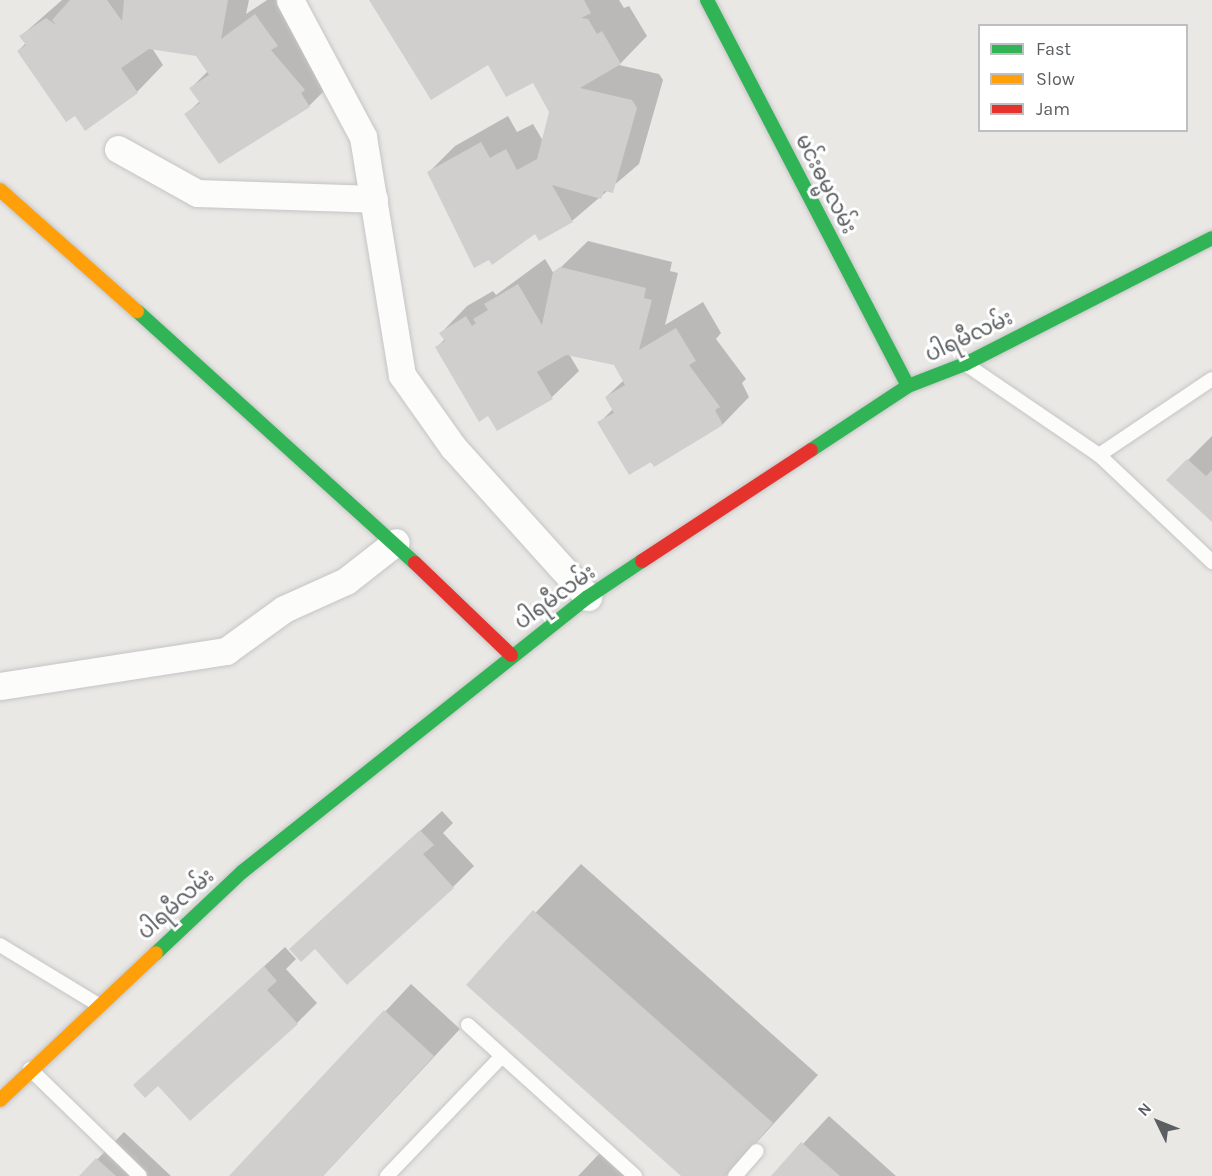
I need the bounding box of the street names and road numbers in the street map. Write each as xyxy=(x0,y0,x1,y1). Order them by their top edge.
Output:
street label: မင်းဓမ္မလမ်း xyxy=(790,130,862,238)
street label: ပါရမီလမ်း xyxy=(921,305,1017,367)
street label: ပါရမီလမ်း xyxy=(510,559,600,635)
street label: ပါရမီလမ်း xyxy=(133,863,219,945)

